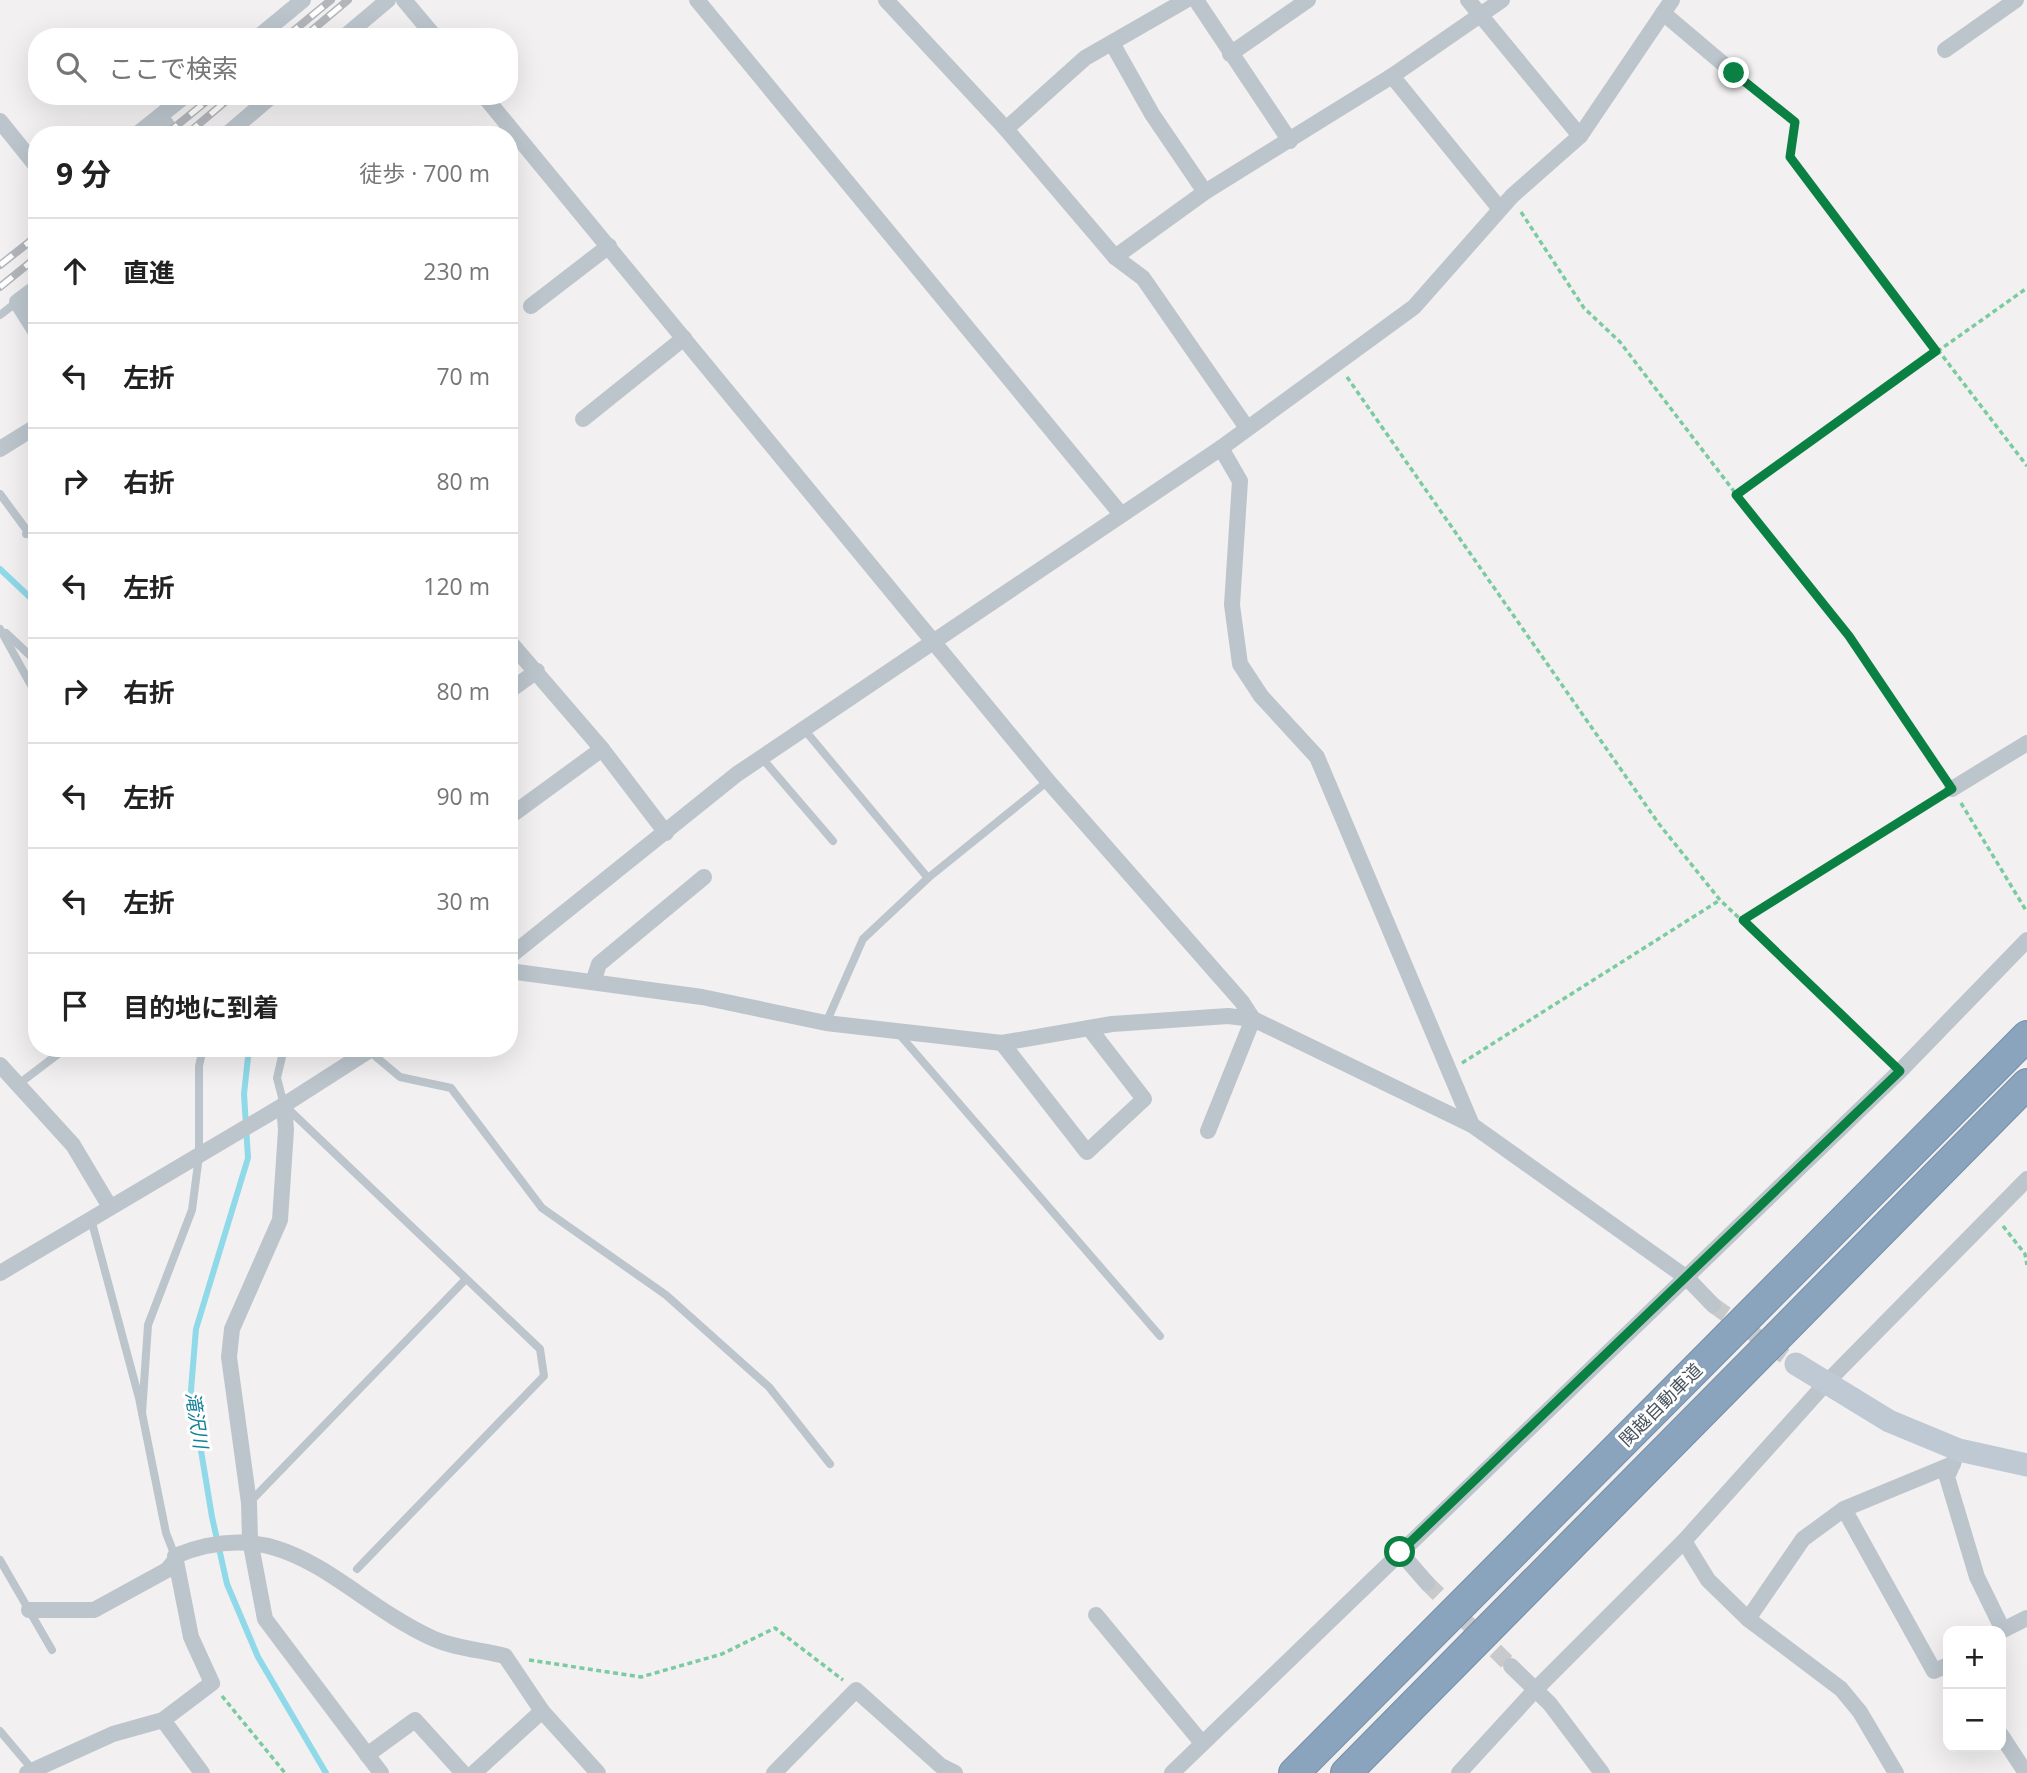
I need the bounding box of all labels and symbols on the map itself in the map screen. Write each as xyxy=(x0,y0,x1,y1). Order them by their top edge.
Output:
route end xyxy=(1718,57,1749,88)
street label: 関越自動車道 xyxy=(1614,1358,1707,1451)
water label: 滝沢川 xyxy=(180,1390,215,1452)
route start xyxy=(1384,1536,1415,1567)

